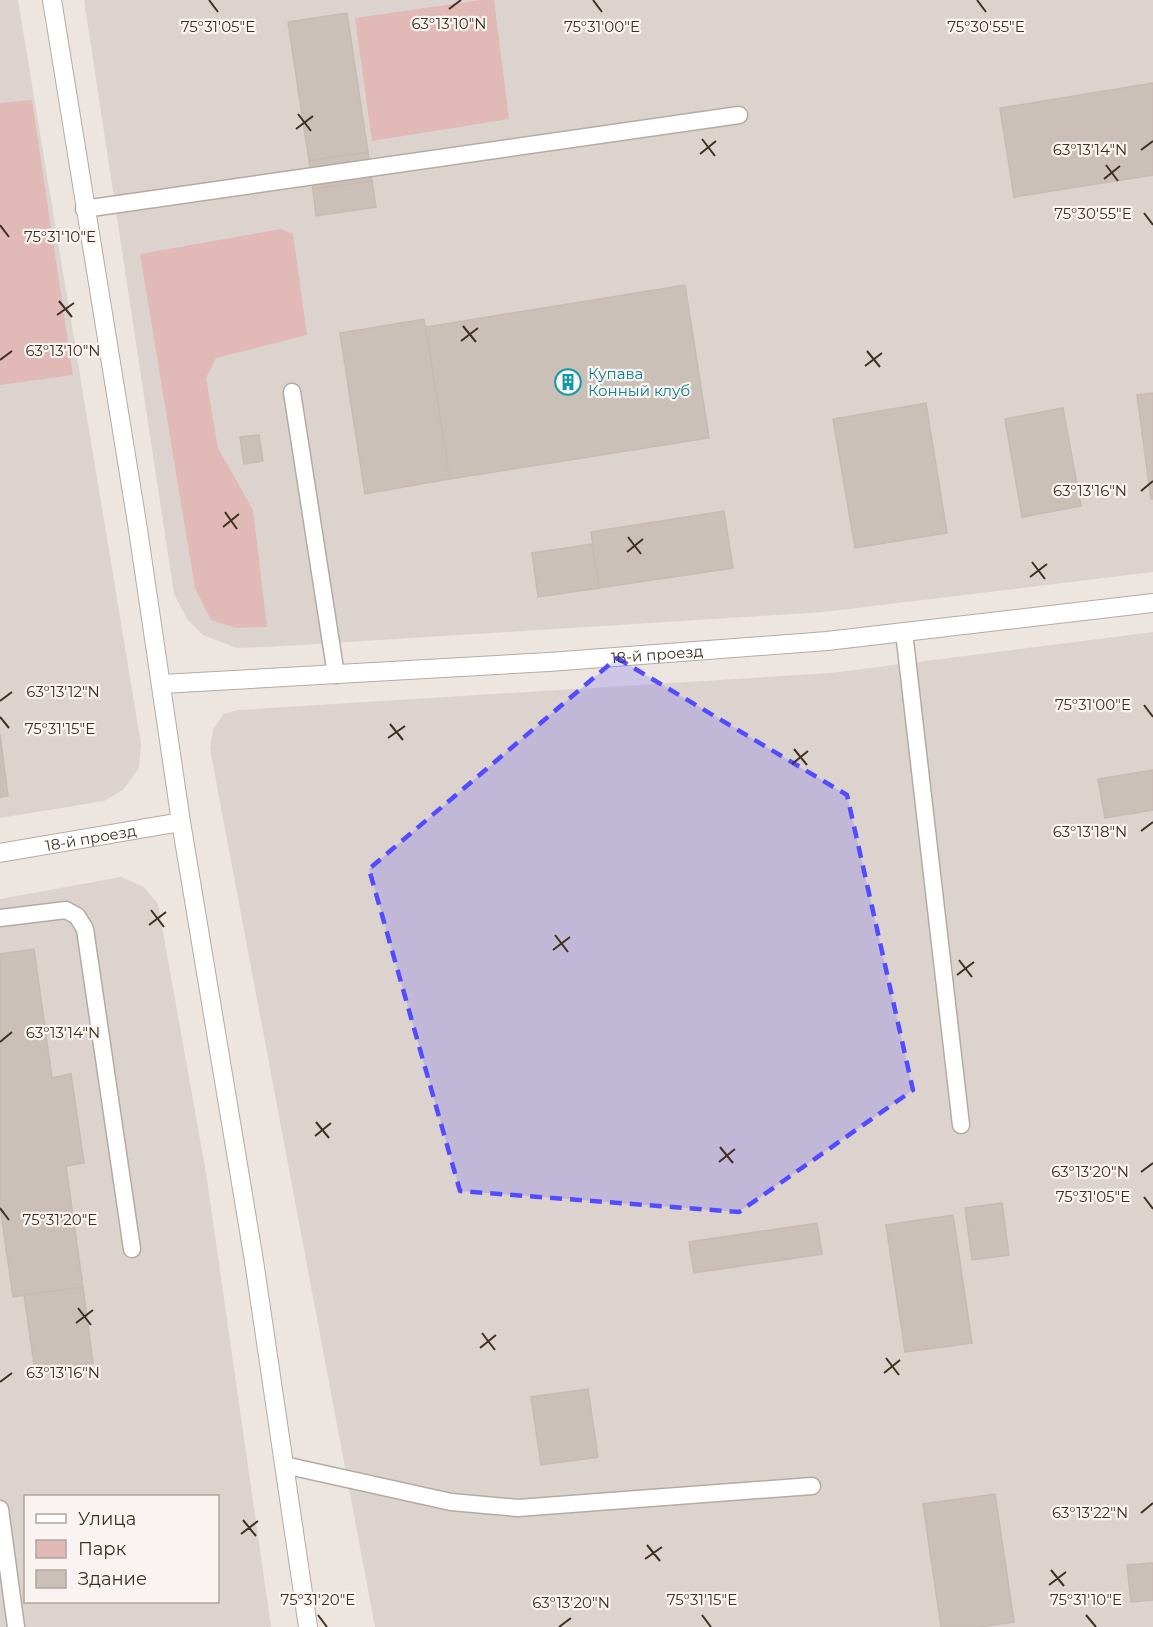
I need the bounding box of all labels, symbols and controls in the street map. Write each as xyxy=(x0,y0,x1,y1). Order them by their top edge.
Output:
text: 63°13'10"N xyxy=(411,14,487,33)
text: 75°31'05"E xyxy=(181,17,255,36)
text: 75°31'00"E xyxy=(564,17,640,36)
text: 75°30'55"E xyxy=(947,17,1025,36)
text: 63°13'14"N xyxy=(1053,140,1127,159)
text: 75°30'55"E xyxy=(1054,204,1132,223)
text: 75°31'10"E xyxy=(24,227,96,246)
text: 63°13'10"N xyxy=(25,341,101,360)
place label: Купава Конный клуб xyxy=(588,364,690,400)
building icon: Купава Конный клуб xyxy=(553,367,583,397)
text: 63°13'16"N xyxy=(1053,481,1127,500)
street label: 18-й проезд xyxy=(610,641,704,667)
text: 63°13'12"N xyxy=(26,682,100,701)
text: 75°31'00"E xyxy=(1055,695,1131,714)
text: 75°31'15"E xyxy=(25,719,95,738)
street label: 18-й проезд xyxy=(44,820,138,855)
text: 63°13'18"N xyxy=(1053,822,1127,841)
text: 63°13'14"N xyxy=(26,1023,100,1042)
text: 63°13'20"N xyxy=(1051,1162,1129,1181)
text: 75°31'05"E xyxy=(1056,1187,1130,1206)
text: 75°31'20"E xyxy=(23,1210,97,1229)
text: 63°13'16"N xyxy=(26,1363,100,1382)
legend xyxy=(24,1495,219,1603)
text: 63°13'22"N xyxy=(1052,1503,1128,1522)
text: Улица xyxy=(78,1508,136,1530)
text: Парк xyxy=(78,1538,127,1560)
text: Здание xyxy=(78,1568,147,1590)
text: 75°31'20"E xyxy=(281,1590,355,1609)
text: 75°31'15"E xyxy=(667,1590,737,1609)
text: 75°31'10"E xyxy=(1050,1590,1122,1609)
text: 63°13'20"N xyxy=(532,1593,610,1612)

